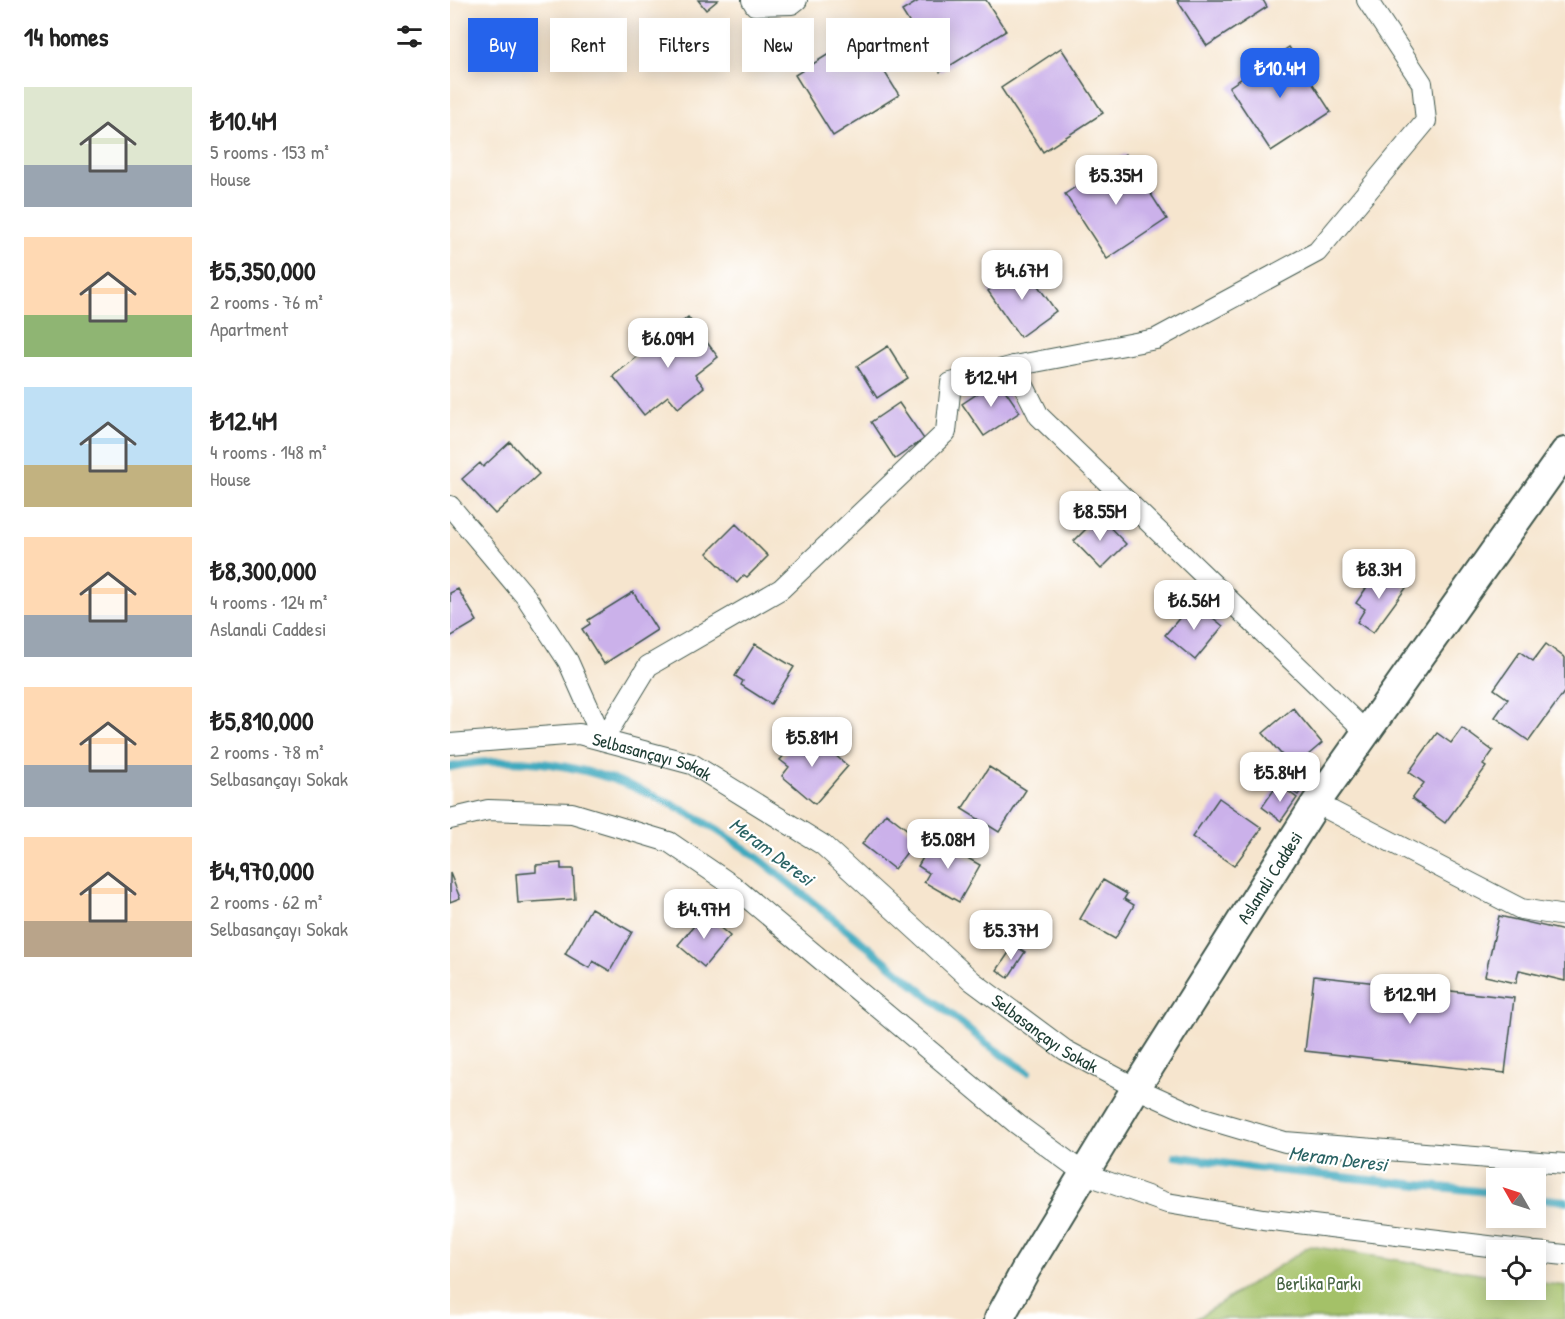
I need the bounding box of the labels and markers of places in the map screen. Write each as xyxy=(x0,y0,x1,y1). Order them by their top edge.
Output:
pin: ₺10.4M xyxy=(1231,48,1329,99)
pin: ₺5.35M xyxy=(1067,155,1165,206)
pin: ₺4.67M xyxy=(973,250,1071,301)
pin: ₺6.09M xyxy=(619,318,717,369)
pin: ₺12.4M xyxy=(942,357,1040,408)
pin: ₺8.55M xyxy=(1051,491,1149,542)
pin: ₺8.3M xyxy=(1337,549,1421,600)
pin: ₺6.56M xyxy=(1145,580,1243,631)
pin: ₺5.81M xyxy=(763,717,861,768)
pin: ₺5.84M xyxy=(1231,752,1329,803)
pin: ₺5.08M xyxy=(899,819,997,870)
pin: ₺4.97M xyxy=(655,889,753,940)
pin: ₺5.37M xyxy=(962,910,1060,961)
pin: ₺12.9M xyxy=(1361,974,1459,1025)

